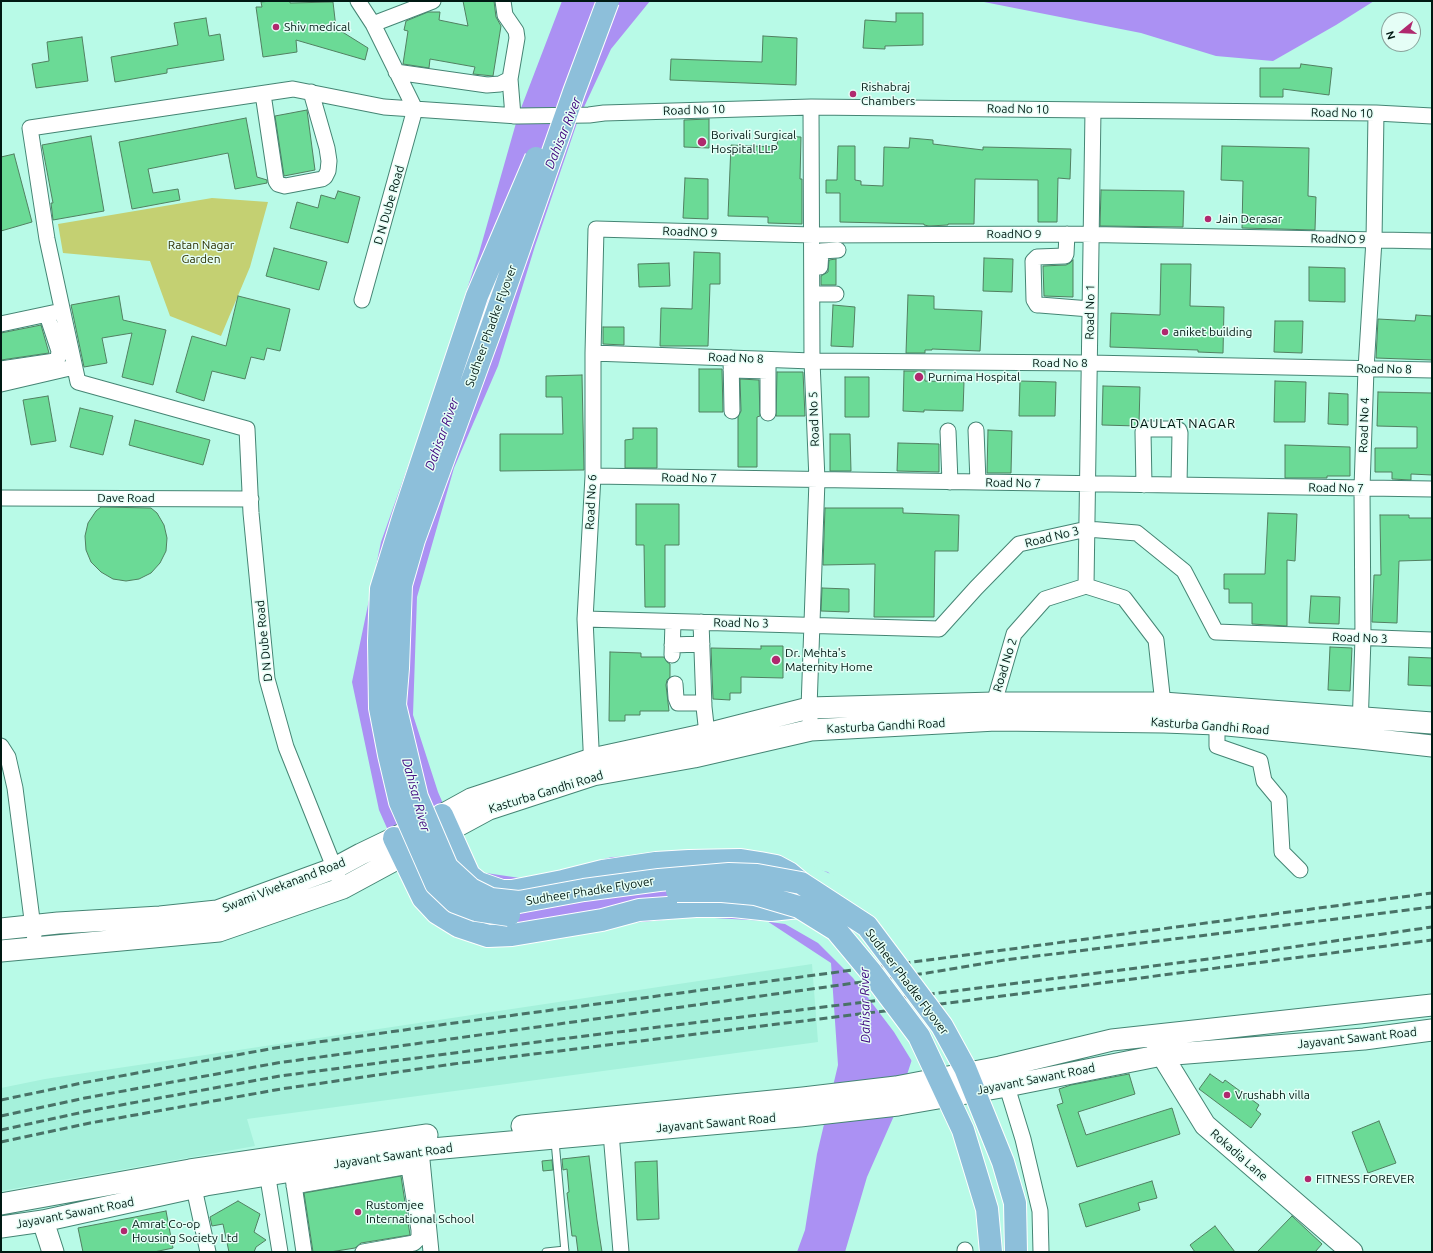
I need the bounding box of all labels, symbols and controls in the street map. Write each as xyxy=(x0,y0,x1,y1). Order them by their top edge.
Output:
north arrow xyxy=(1381,12,1421,52)
place label: Shiv medical xyxy=(284,20,350,34)
marker: Shiv medical xyxy=(271,22,281,32)
text: N xyxy=(1384,30,1398,41)
place label: Rishabraj Chambers xyxy=(861,80,915,108)
marker: Rishabraj Chambers xyxy=(848,89,858,99)
water label: Dahisar River xyxy=(542,95,584,171)
street label: Road No 10 xyxy=(987,101,1049,117)
street label: Road No 10 xyxy=(663,102,725,118)
street label: Road No 10 xyxy=(1311,105,1373,121)
place label: Borivali Surgical Hospital LLP xyxy=(711,128,796,156)
marker: Borivali Surgical Hospital LLP xyxy=(696,136,708,148)
street label: D N Dube Road xyxy=(371,164,407,246)
place label: Jain Derasar xyxy=(1216,212,1282,226)
marker: Jain Derasar xyxy=(1203,214,1213,224)
street label: RoadNO 9 xyxy=(662,224,718,240)
street label: RoadNO 9 xyxy=(986,227,1042,241)
street label: RoadNO 9 xyxy=(1310,231,1366,247)
park label: Ratan Nagar Garden xyxy=(168,238,234,266)
street label: Sudheer Phadke Flyover xyxy=(462,263,520,389)
street label: Road No 1 xyxy=(1082,284,1098,340)
place label: aniket building xyxy=(1173,325,1252,339)
marker: aniket building xyxy=(1160,327,1170,337)
street label: Road No 8 xyxy=(708,350,764,366)
street label: Road No 8 xyxy=(1032,356,1088,370)
street label: Road No 8 xyxy=(1356,361,1412,377)
place label: Purnima Hospital xyxy=(928,370,1020,384)
marker: Purnima Hospital xyxy=(913,371,925,383)
street label: Road No 5 xyxy=(806,391,822,447)
water label: Dahisar River xyxy=(422,396,462,472)
street label: Road No 4 xyxy=(1356,397,1372,453)
district label: DAULAT NAGAR xyxy=(1130,416,1236,432)
street label: Road No 7 xyxy=(661,470,717,486)
street label: Road No 6 xyxy=(582,474,600,530)
street label: Road No 7 xyxy=(985,475,1041,491)
street label: Road No 7 xyxy=(1308,480,1364,496)
street label: Dave Road xyxy=(97,491,155,505)
street label: Road No 3 xyxy=(1023,523,1081,551)
street label: D N Dube Road xyxy=(253,600,275,682)
street label: Road No 3 xyxy=(713,615,769,631)
street label: Road No 3 xyxy=(1332,630,1388,646)
street label: Road No 2 xyxy=(990,636,1020,694)
place label: Dr. Mehta's Maternity Home xyxy=(785,646,873,674)
marker: Dr. Mehta's Maternity Home xyxy=(770,654,782,666)
street label: Kasturba Gandhi Road xyxy=(1150,715,1270,737)
street label: Kasturba Gandhi Road xyxy=(826,716,946,736)
water label: Dahisar River xyxy=(399,756,433,834)
street label: Kasturba Gandhi Road xyxy=(487,768,605,816)
street label: Swami Vivekanand Road xyxy=(220,855,348,915)
street label: Sudheer Phadke Flyover xyxy=(525,874,655,908)
street label: Sudheer Phadke Flyover xyxy=(862,926,952,1038)
water label: Dahisar River xyxy=(857,967,873,1043)
street label: Jayavant Sawant Road xyxy=(1296,1025,1418,1051)
street label: Jayavant Sawant Road xyxy=(976,1060,1096,1098)
place label: Vrushabh villa xyxy=(1235,1088,1310,1102)
marker: Vrushabh villa xyxy=(1222,1090,1232,1100)
street label: Jayavant Sawant Road xyxy=(655,1111,777,1135)
street label: Rokadia Lane xyxy=(1207,1126,1271,1184)
street label: Jayavant Sawant Road xyxy=(332,1141,454,1171)
place label: FITNESS FOREVER xyxy=(1316,1172,1414,1186)
marker: FITNESS FOREVER xyxy=(1303,1174,1313,1184)
street label: Jayavant Sawant Road xyxy=(15,1194,135,1232)
place label: Rustomjee International School xyxy=(366,1198,474,1226)
marker: Rustomjee International School xyxy=(353,1207,363,1217)
place label: Amrat Co-op Housing Society Ltd xyxy=(132,1217,238,1245)
marker: Amrat Co-op Housing Society Ltd xyxy=(119,1226,129,1236)

